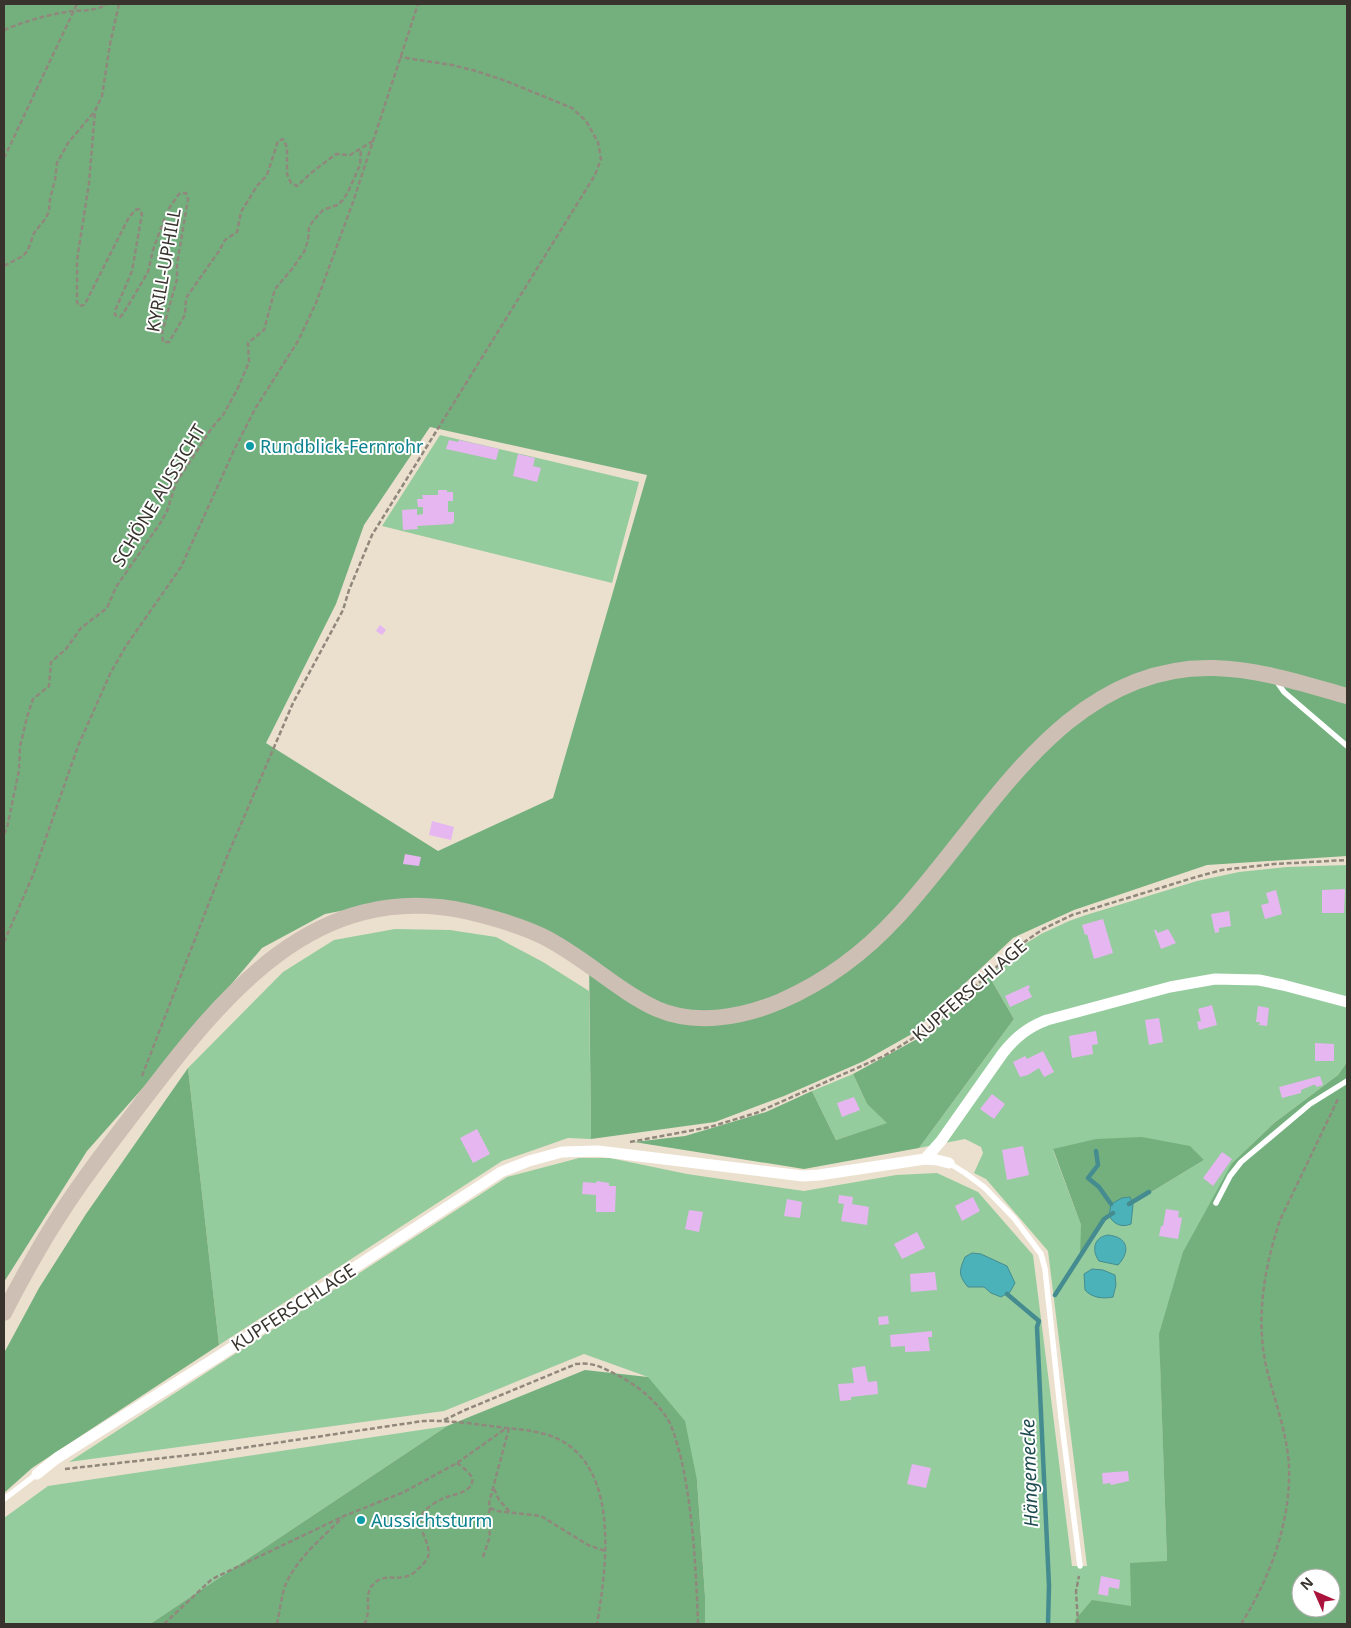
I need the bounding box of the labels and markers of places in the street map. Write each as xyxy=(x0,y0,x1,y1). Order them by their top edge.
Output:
place label: Rundblick-Fernrohr xyxy=(260,434,424,458)
marker: Rundblick-Fernrohr xyxy=(244,440,256,452)
place label: Aussichtsturm xyxy=(371,1508,492,1532)
marker: Aussichtsturm xyxy=(355,1514,367,1526)

